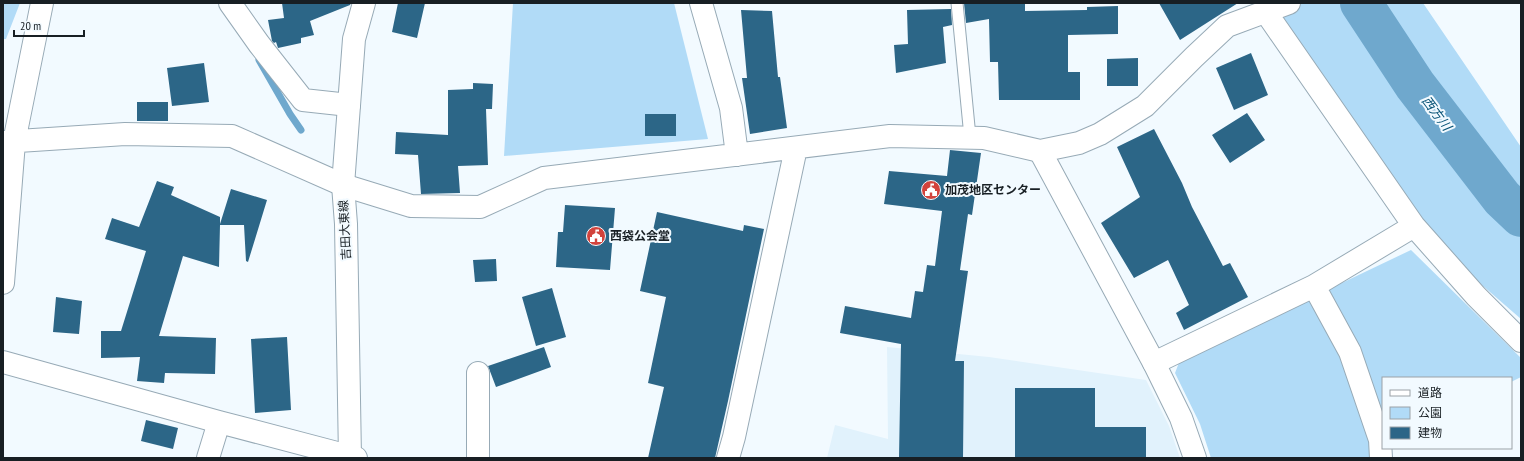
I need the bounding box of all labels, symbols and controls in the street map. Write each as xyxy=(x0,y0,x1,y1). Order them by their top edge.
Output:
scale bar xyxy=(14,12,84,38)
text: 20 m xyxy=(20,18,41,33)
water label: 西方川 xyxy=(1418,93,1456,136)
public building icon: 加茂地区センター xyxy=(920,179,942,201)
place label: 加茂地区センター xyxy=(945,182,1041,197)
street label: 吉田大東線 xyxy=(335,200,354,260)
public building icon: 西袋公会堂 xyxy=(585,225,607,247)
place label: 西袋公会堂 xyxy=(610,228,670,243)
legend xyxy=(1382,377,1512,449)
text: 道路 xyxy=(1418,385,1442,400)
text: 公園 xyxy=(1418,405,1442,420)
text: 建物 xyxy=(1418,425,1442,440)

